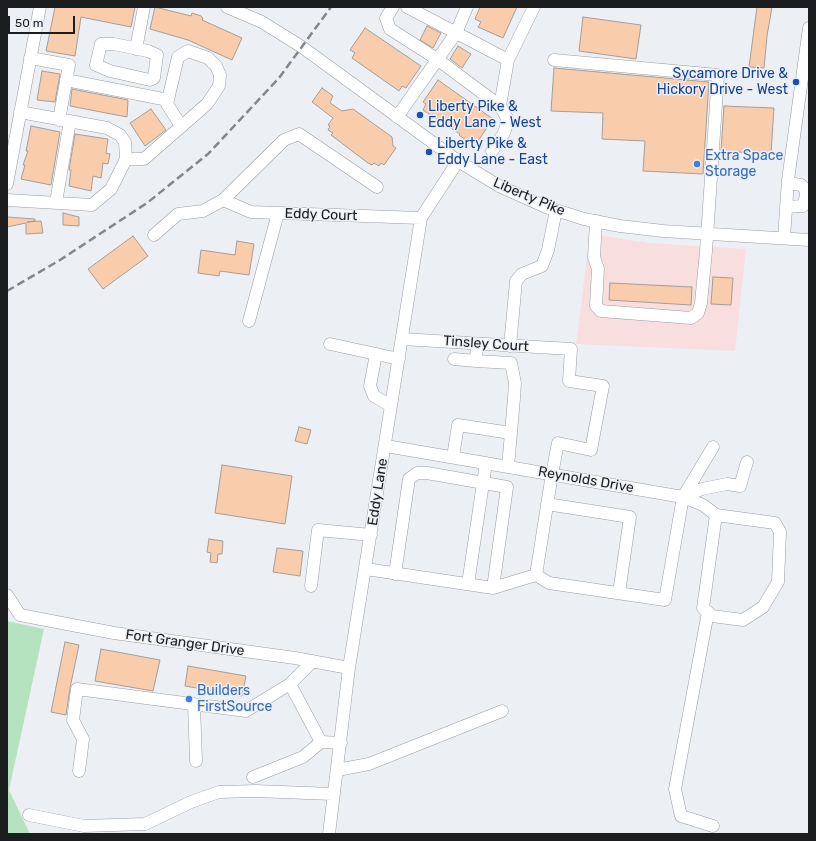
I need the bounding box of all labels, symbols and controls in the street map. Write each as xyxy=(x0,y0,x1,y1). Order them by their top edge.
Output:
scale bar xyxy=(10,8,77,34)
text: 50 m xyxy=(15,16,43,30)
place label: Sycamore Drive & Hickory Drive - West xyxy=(657,66,788,98)
marker: Sycamore Drive & Hickory Drive - West xyxy=(791,77,801,87)
place label: Liberty Pike & Eddy Lane - West xyxy=(428,99,541,132)
marker: Liberty Pike & Eddy Lane - West xyxy=(415,110,425,120)
place label: Liberty Pike & Eddy Lane - East xyxy=(437,136,548,168)
marker: Liberty Pike & Eddy Lane - East xyxy=(424,147,434,157)
place label: Extra Space Storage xyxy=(705,148,783,180)
marker: Extra Space Storage xyxy=(692,159,702,169)
street label: Liberty Pike xyxy=(491,174,567,220)
street label: Eddy Court xyxy=(284,205,358,225)
street label: Tinsley Court xyxy=(443,333,529,355)
street label: Eddy Lane xyxy=(364,457,392,527)
street label: Reynolds Drive xyxy=(537,463,635,497)
street label: Fort Granger Drive xyxy=(124,626,246,660)
place label: Builders FirstSource xyxy=(197,683,272,716)
marker: Builders FirstSource xyxy=(184,694,194,704)

